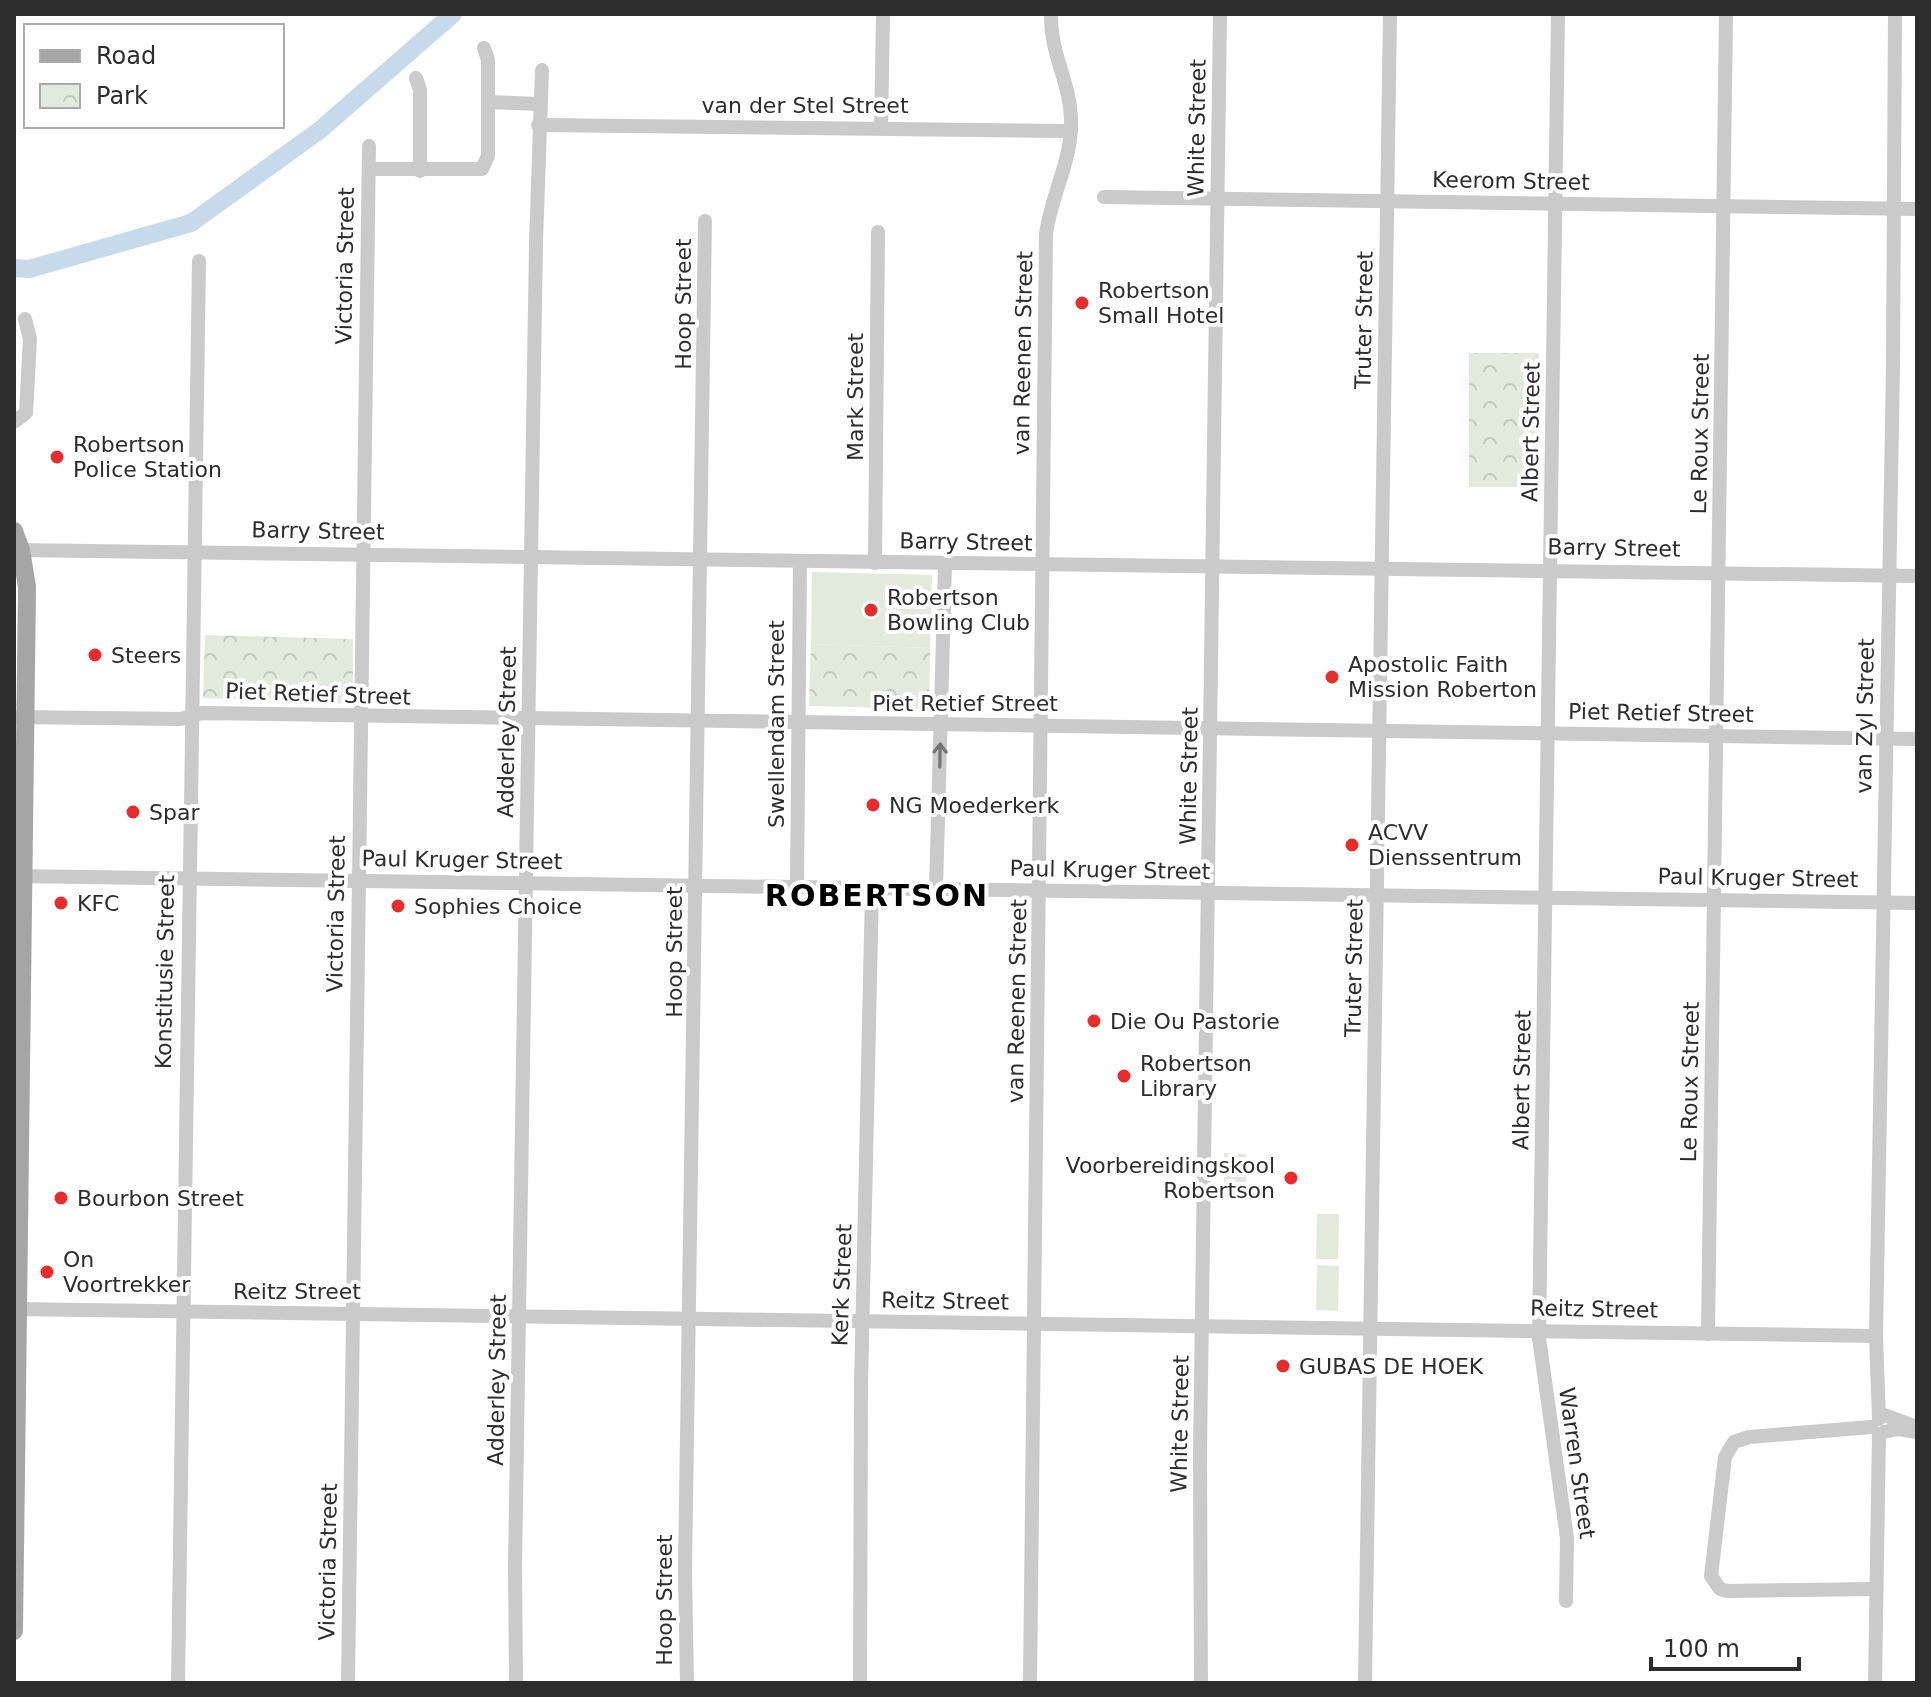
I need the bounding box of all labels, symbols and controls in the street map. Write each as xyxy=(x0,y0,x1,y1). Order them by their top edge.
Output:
legend xyxy=(24,24,284,128)
text: Road xyxy=(96,42,156,70)
street label: White Street xyxy=(1183,59,1211,197)
text: Park xyxy=(96,82,148,110)
street label: van der Stel Street xyxy=(701,93,909,118)
street label: Keerom Street xyxy=(1432,167,1590,195)
street label: Victoria Street xyxy=(331,187,359,345)
street label: Hoop Street xyxy=(671,238,696,370)
street label: van Reenen Street xyxy=(1009,250,1037,455)
street label: Truter Street xyxy=(1350,250,1378,390)
place label: Robertson Small Hotel xyxy=(1098,278,1224,328)
marker: Robertson Small Hotel xyxy=(1073,294,1091,312)
street label: Mark Street xyxy=(843,333,868,461)
street label: Le Roux Street xyxy=(1686,353,1714,515)
street label: Albert Street xyxy=(1517,361,1545,502)
place label: Robertson Police Station xyxy=(73,432,222,482)
marker: Robertson Police Station xyxy=(48,448,66,466)
street label: Barry Street xyxy=(251,517,385,545)
street label: Barry Street xyxy=(899,528,1033,556)
street label: Barry Street xyxy=(1547,534,1681,562)
place label: Robertson Bowling Club xyxy=(887,585,1030,635)
marker: Robertson Bowling Club xyxy=(862,601,880,619)
street label: Swellendam Street xyxy=(764,620,789,828)
street label: van Zyl Street xyxy=(1851,638,1879,794)
place label: Steers xyxy=(111,643,181,668)
marker: Steers xyxy=(86,646,104,664)
street label: Adderley Street xyxy=(493,646,521,818)
place label: Apostolic Faith Mission Roberton xyxy=(1348,652,1537,702)
marker: Apostolic Faith Mission Roberton xyxy=(1323,668,1341,686)
street label: Piet Retief Street xyxy=(225,678,412,710)
street label: Piet Retief Street xyxy=(872,691,1058,716)
street label: Piet Retief Street xyxy=(1568,699,1754,727)
street label: White Street xyxy=(1175,707,1203,845)
one-way arrow xyxy=(932,742,947,769)
place label: NG Moederkerk xyxy=(889,793,1060,818)
marker: NG Moederkerk xyxy=(864,796,882,814)
place label: Spar xyxy=(149,800,200,825)
marker: Spar xyxy=(124,803,142,821)
place label: ACVV Dienssentrum xyxy=(1368,820,1522,870)
street label: Victoria Street xyxy=(322,835,350,993)
marker: ACVV Dienssentrum xyxy=(1343,836,1361,854)
street label: Paul Kruger Street xyxy=(361,846,563,874)
street label: Paul Kruger Street xyxy=(1009,856,1211,884)
street label: Paul Kruger Street xyxy=(1657,864,1859,892)
street label: Konstitusie Street xyxy=(151,874,179,1069)
district label: ROBERTSON xyxy=(765,878,989,913)
street label: Hoop Street xyxy=(662,886,687,1018)
place label: KFC xyxy=(77,891,119,916)
marker: KFC xyxy=(52,894,70,912)
place label: Sophies Choice xyxy=(414,894,582,919)
marker: Sophies Choice xyxy=(389,897,407,915)
street label: van Reenen Street xyxy=(1003,898,1031,1103)
street label: Truter Street xyxy=(1340,898,1368,1038)
street label: Le Roux Street xyxy=(1676,1001,1704,1163)
place label: Die Ou Pastorie xyxy=(1110,1009,1280,1034)
street label: Albert Street xyxy=(1508,1009,1536,1150)
marker: Die Ou Pastorie xyxy=(1085,1012,1103,1030)
place label: Robertson Library xyxy=(1140,1051,1252,1101)
marker: Robertson Library xyxy=(1115,1067,1133,1085)
place label: Voorbereidingskool Robertson xyxy=(1066,1153,1275,1203)
marker: Voorbereidingskool Robertson xyxy=(1282,1169,1300,1187)
place label: Bourbon Street xyxy=(77,1186,244,1211)
marker: Bourbon Street xyxy=(52,1189,70,1207)
street label: Kerk Street xyxy=(827,1223,857,1347)
place label: On Voortrekker xyxy=(63,1247,191,1297)
marker: On Voortrekker xyxy=(38,1263,56,1281)
street label: Reitz Street xyxy=(233,1279,361,1304)
street label: Reitz Street xyxy=(881,1287,1010,1315)
street label: Adderley Street xyxy=(483,1294,511,1466)
street label: Reitz Street xyxy=(1530,1295,1659,1323)
place label: GUBAS DE HOEK xyxy=(1299,1354,1484,1379)
street label: White Street xyxy=(1166,1355,1194,1493)
marker: GUBAS DE HOEK xyxy=(1274,1357,1292,1375)
street label: Warren Street xyxy=(1554,1386,1600,1541)
street label: Victoria Street xyxy=(314,1483,342,1641)
street label: Hoop Street xyxy=(652,1534,677,1666)
scale bar xyxy=(1651,1621,1799,1671)
text: 100 m xyxy=(1663,1635,1740,1663)

